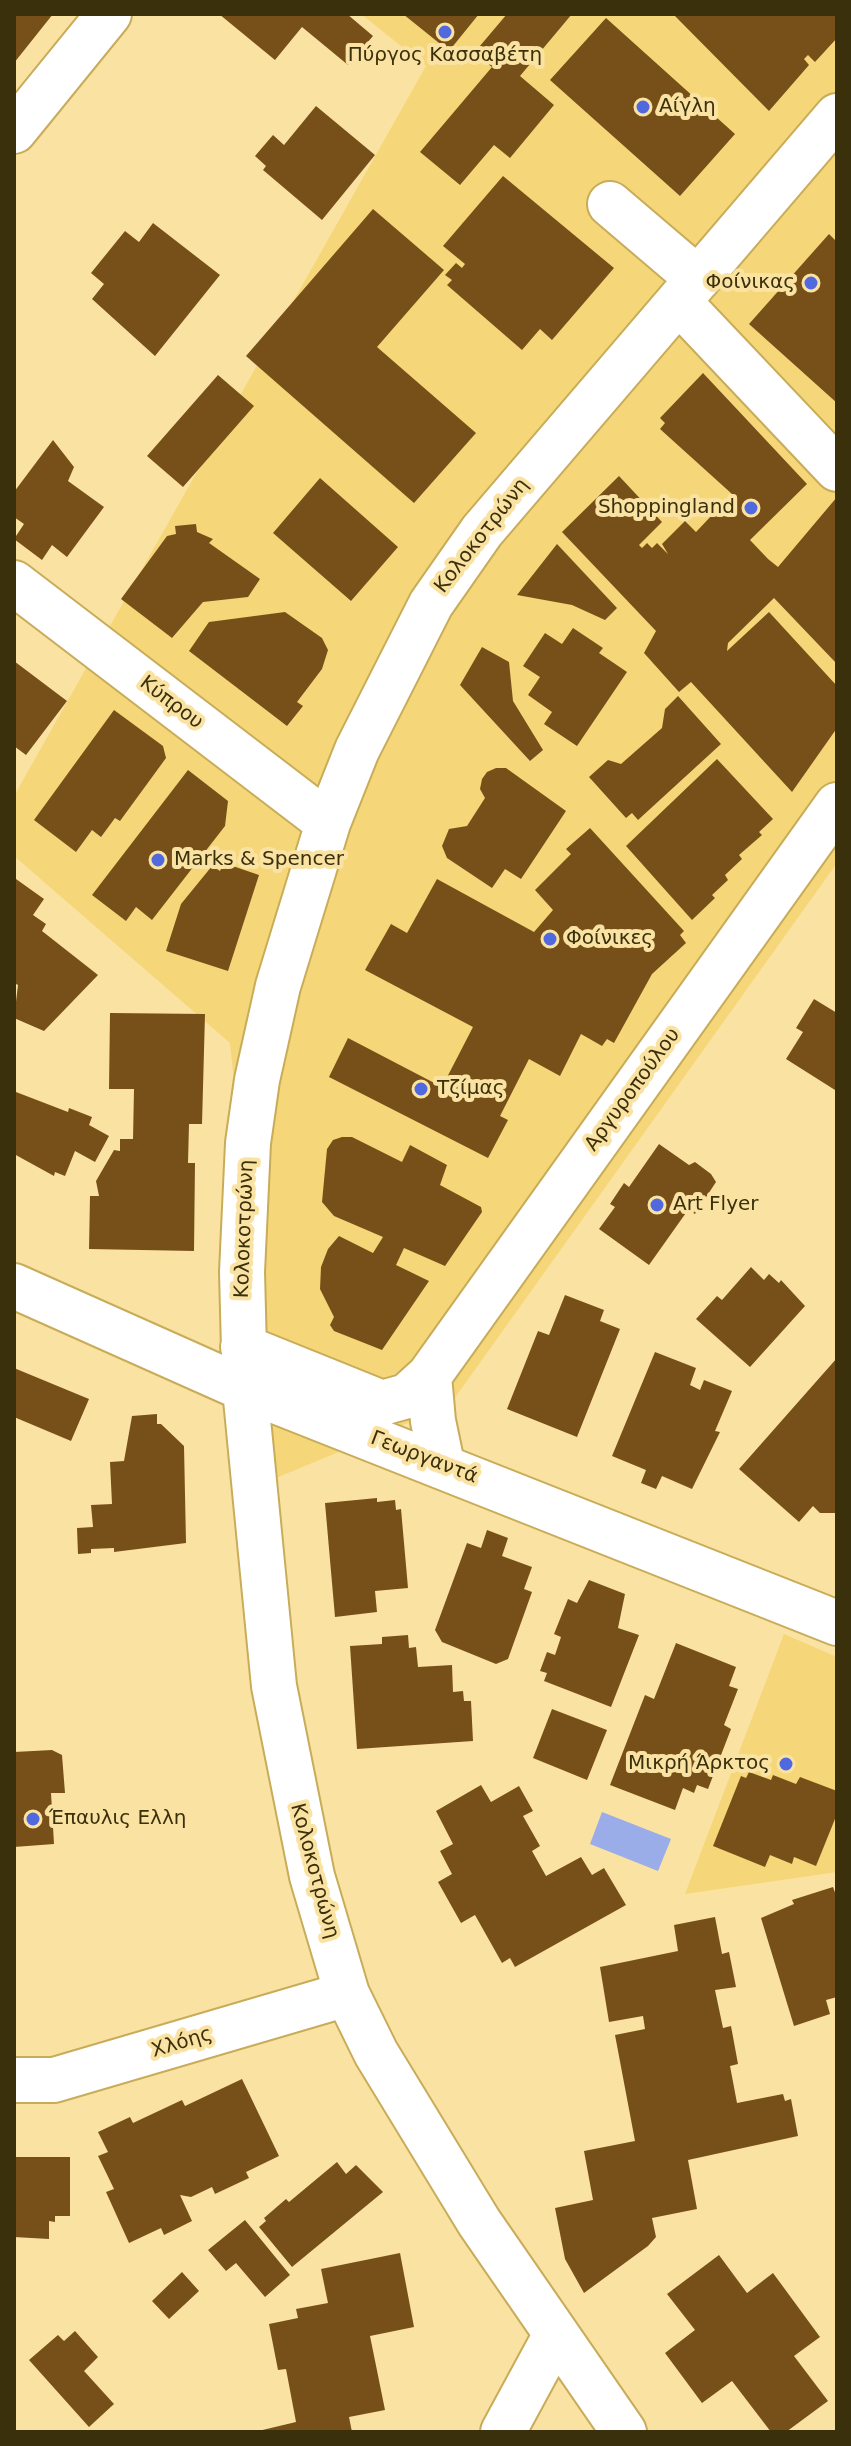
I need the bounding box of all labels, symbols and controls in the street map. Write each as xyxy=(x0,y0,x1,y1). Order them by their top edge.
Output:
marker: Πύργος Κασσαβέτη xyxy=(436,23,454,41)
place label: Πύργος Κασσαβέτη xyxy=(348,44,542,68)
place label: Αίγλη xyxy=(659,95,716,119)
marker: Αίγλη xyxy=(634,98,652,116)
place label: Φοίνικας xyxy=(706,271,795,295)
marker: Φοίνικας xyxy=(802,274,820,292)
street label: Κολοκοτρώνη xyxy=(430,474,534,598)
place label: Shoppingland xyxy=(598,496,735,520)
marker: Shoppingland xyxy=(742,499,760,517)
street label: Κύπρου xyxy=(135,671,207,735)
place label: Marks & Spencer xyxy=(174,848,344,872)
marker: Marks & Spencer xyxy=(149,851,167,869)
place label: Φοίνικες xyxy=(566,927,653,951)
marker: Φοίνικες xyxy=(541,930,559,948)
street label: Αργυροπούλου xyxy=(580,1024,686,1156)
place label: Τζίμας xyxy=(437,1077,505,1101)
marker: Τζίμας xyxy=(412,1080,430,1098)
street label: Κολοκοτρώνη xyxy=(231,1159,259,1299)
place label: Art Flyer xyxy=(673,1193,759,1217)
marker: Art Flyer xyxy=(648,1196,666,1214)
street label: Γεωργαντά xyxy=(367,1427,481,1489)
place label: Μικρή Άρκτος xyxy=(628,1752,770,1776)
marker: Μικρή Άρκτος xyxy=(777,1755,795,1773)
street label: Κολοκοτρώνη xyxy=(284,1801,344,1941)
place label: Έπαυλις Ελλη xyxy=(49,1807,186,1831)
marker: Έπαυλις Ελλη xyxy=(24,1810,42,1828)
street label: Χλόης xyxy=(149,2022,215,2064)

